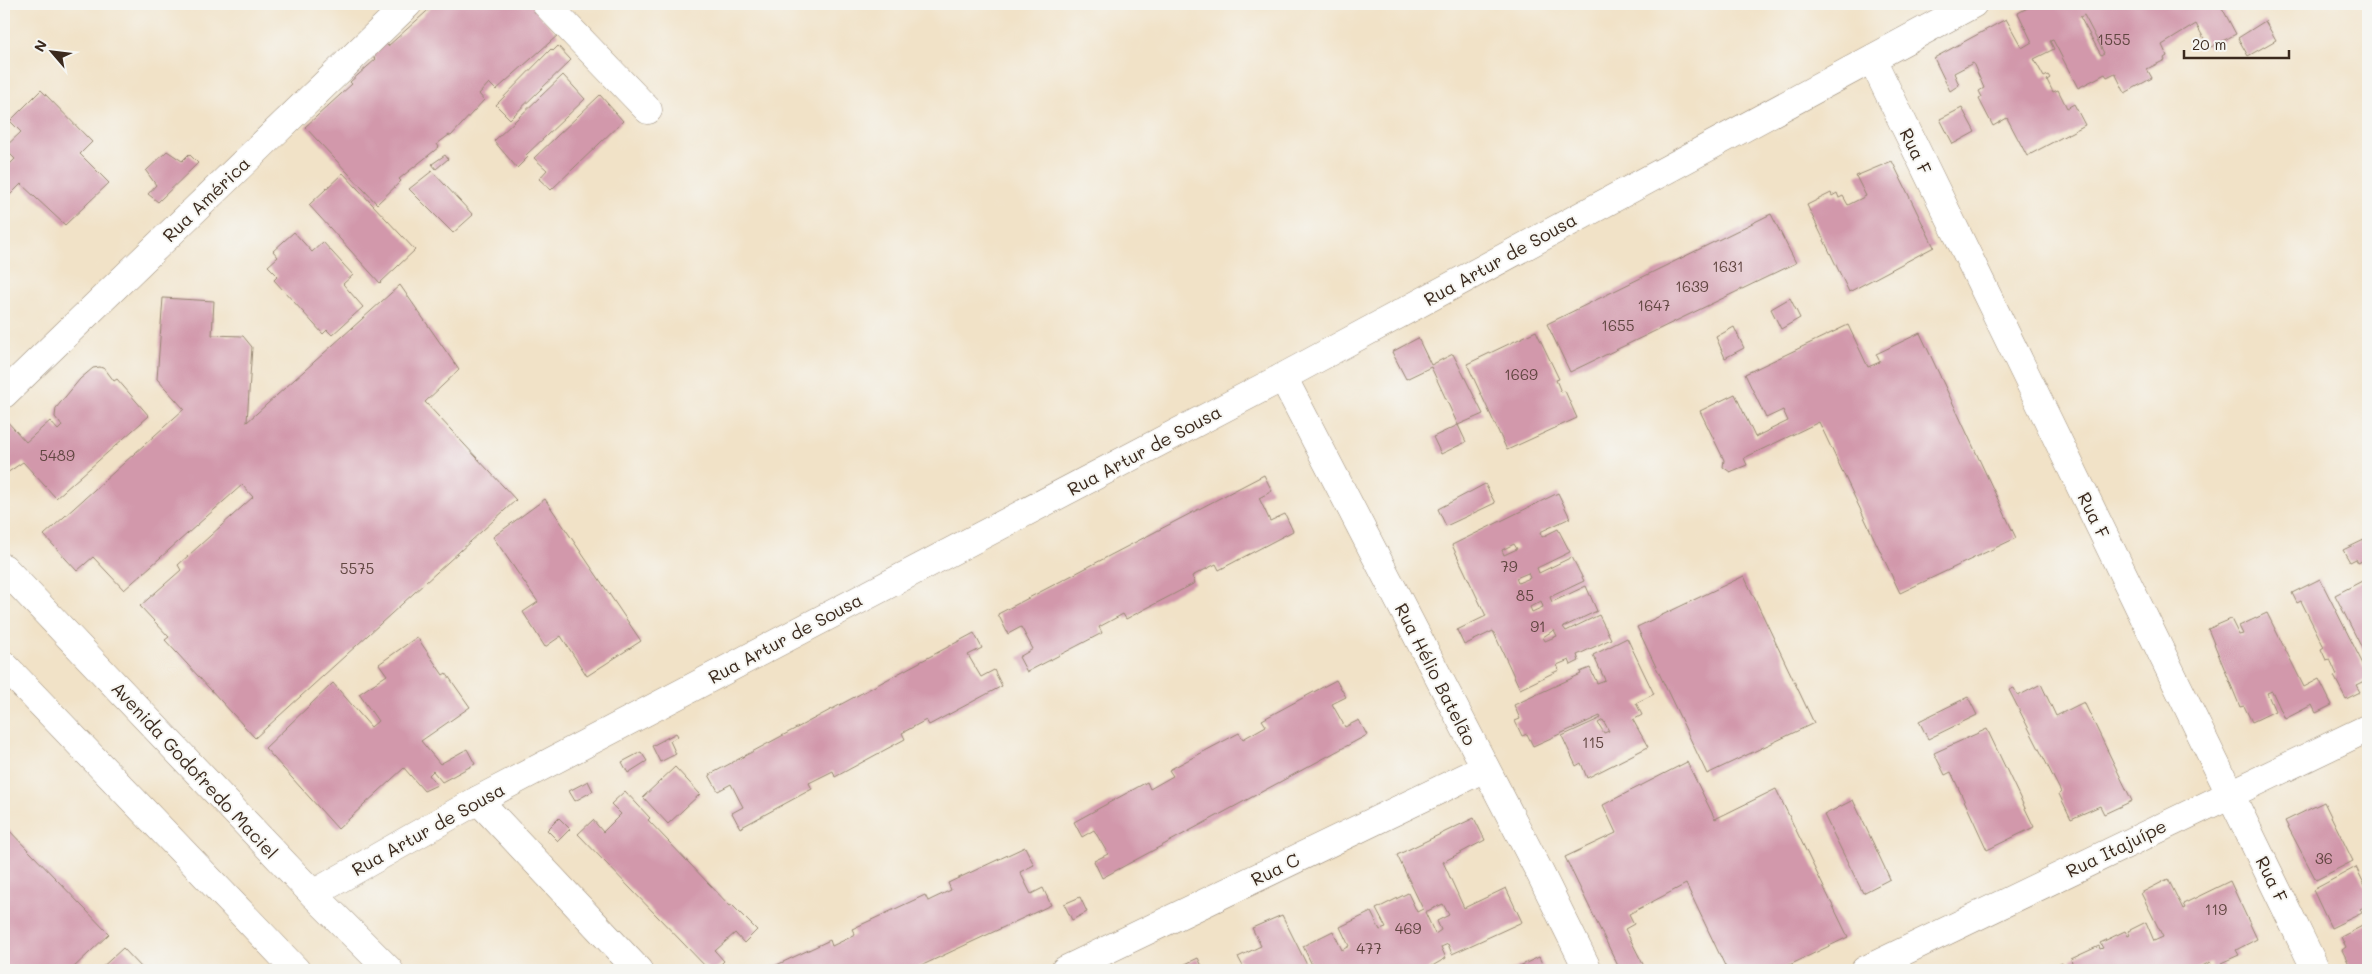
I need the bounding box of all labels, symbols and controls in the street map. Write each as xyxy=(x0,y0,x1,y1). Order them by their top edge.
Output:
north arrow xyxy=(28,28,78,78)
scale bar xyxy=(2184,28,2290,60)
house number: 1555 xyxy=(2098,29,2130,49)
text: 20 m xyxy=(2192,34,2226,54)
text: N xyxy=(29,37,51,55)
street label: Rua F xyxy=(1895,124,1937,178)
street label: Rua América xyxy=(157,151,255,247)
street label: Rua Artur de Sousa xyxy=(1419,207,1581,311)
house number: 1631 xyxy=(1712,256,1744,276)
house number: 1639 xyxy=(1675,276,1709,296)
house number: 1647 xyxy=(1638,295,1670,315)
house number: 1655 xyxy=(1601,315,1635,335)
house number: 1669 xyxy=(1504,364,1538,384)
street label: Rua Artur de Sousa xyxy=(1063,399,1225,501)
house number: 5489 xyxy=(39,445,75,465)
street label: Rua F xyxy=(2073,488,2115,542)
house number: 79 xyxy=(1500,556,1518,576)
house number: 5575 xyxy=(340,558,374,578)
house number: 85 xyxy=(1516,585,1534,605)
street label: Rua Artur de Sousa xyxy=(704,587,866,689)
street label: Rua Hélio Batelão xyxy=(1390,599,1482,750)
house number: 91 xyxy=(1530,616,1546,636)
street label: Avenida Godofredo Maciel xyxy=(107,676,283,864)
house number: 115 xyxy=(1582,732,1604,752)
street label: Rua Artur de Sousa xyxy=(347,777,509,881)
street label: Rua Itajuípe xyxy=(2062,813,2170,883)
street label: Rua C xyxy=(1247,847,1303,891)
house number: 36 xyxy=(2315,848,2333,868)
street label: Rua F xyxy=(2251,852,2293,906)
house number: 119 xyxy=(2205,899,2227,919)
house number: 469 xyxy=(1395,918,1421,938)
house number: 477 xyxy=(1356,938,1382,958)

